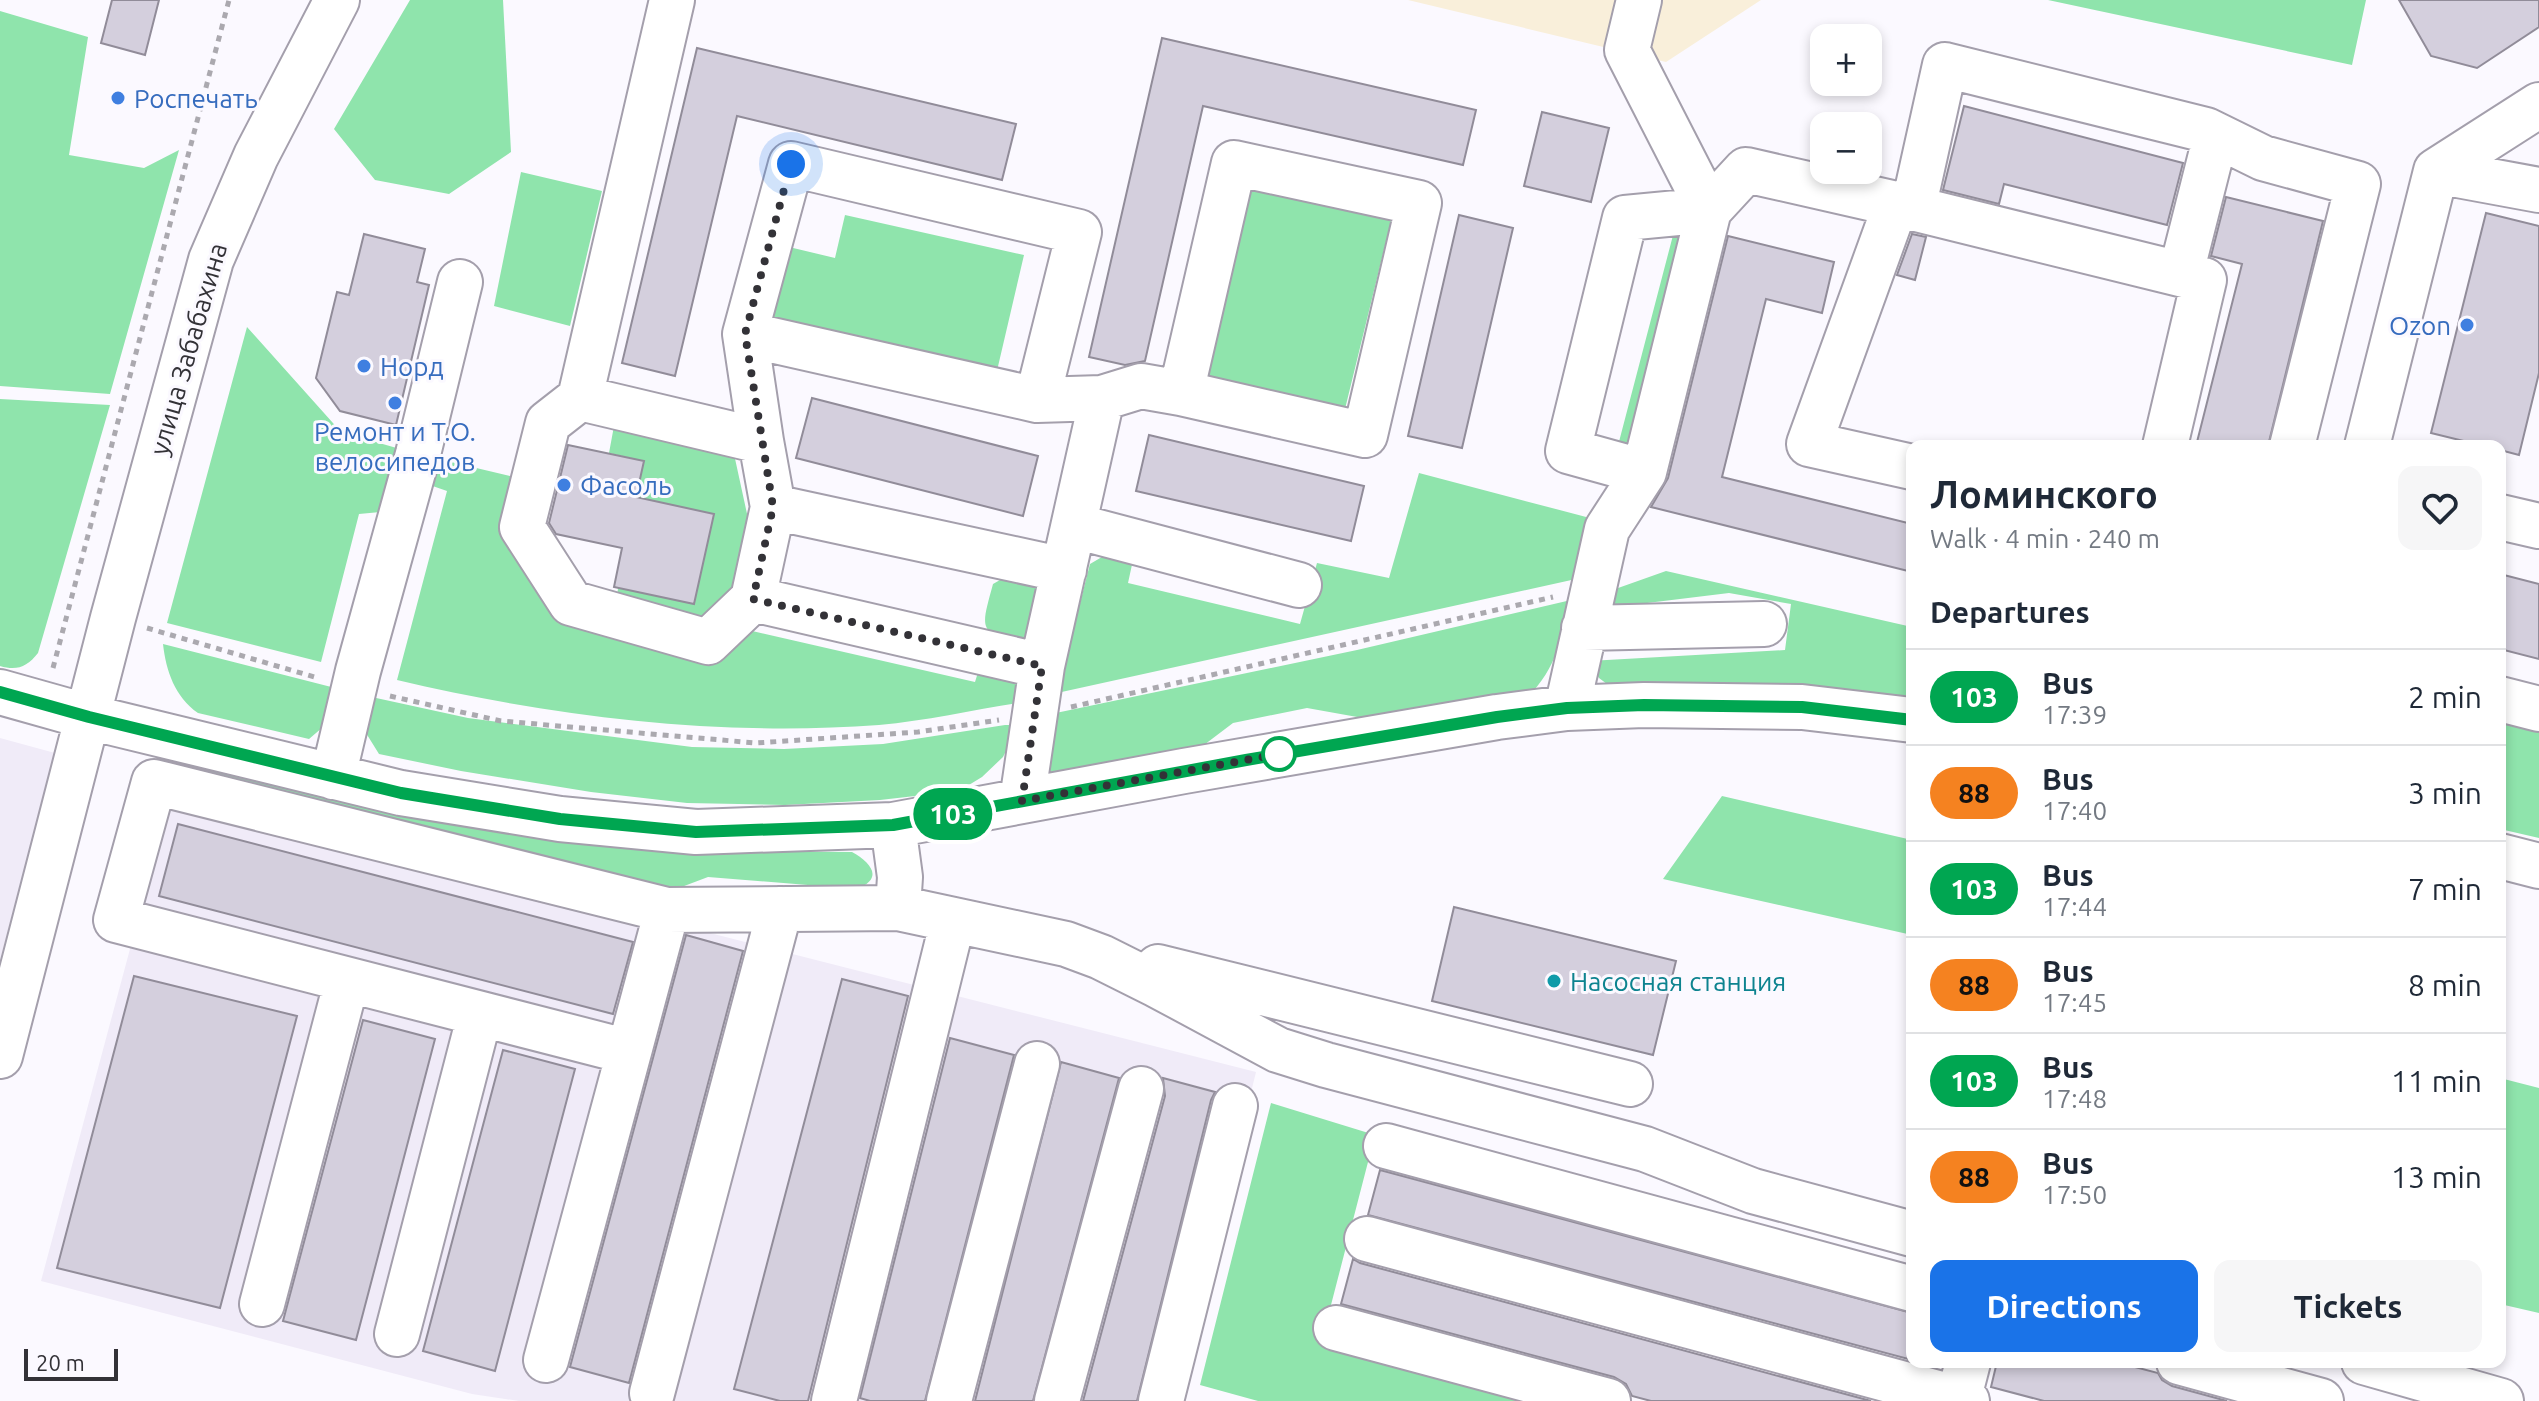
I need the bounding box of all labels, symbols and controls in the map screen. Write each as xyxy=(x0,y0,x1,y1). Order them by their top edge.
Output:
map controls xyxy=(1810,24,1882,184)
button: + xyxy=(1810,24,1882,96)
place label: Роспечать xyxy=(134,84,258,113)
marker: Роспечать xyxy=(109,89,127,107)
button: − xyxy=(1810,112,1882,184)
your location xyxy=(771,144,811,184)
street label: улица Забабахина xyxy=(144,240,232,458)
place label: Ozon xyxy=(2389,311,2451,340)
marker: Ozon xyxy=(2458,316,2476,334)
place label: Норд xyxy=(380,352,444,381)
marker: Норд xyxy=(355,357,373,375)
marker: Ремонт и Т.О. велосипедов xyxy=(386,394,404,412)
place label: Ремонт и Т.О. велосипедов xyxy=(314,417,476,476)
button: heart xyxy=(2398,466,2482,550)
place label: Фасоль xyxy=(580,471,671,500)
text: Ломинского xyxy=(1930,473,2158,515)
marker: Фасоль xyxy=(555,476,573,494)
text: Walk · 4 min · 240 m xyxy=(1930,524,2160,553)
text: Departures xyxy=(1930,595,2090,629)
text: Bus xyxy=(2042,666,2094,700)
text: 2 min xyxy=(2408,680,2482,714)
text: 103 xyxy=(1950,681,1998,712)
text: 17:39 xyxy=(2042,700,2107,729)
unlabelled marker xyxy=(1262,737,1296,771)
text: Bus xyxy=(2042,762,2094,796)
text: 3 min xyxy=(2408,776,2482,810)
text: 88 xyxy=(1958,777,1990,808)
line badge: 103 xyxy=(907,788,999,840)
text: 17:40 xyxy=(2042,796,2107,825)
text: 103 xyxy=(929,798,977,829)
text: Bus xyxy=(2042,858,2094,892)
text: 7 min xyxy=(2408,872,2482,906)
text: 103 xyxy=(1950,873,1998,904)
text: 17:44 xyxy=(2042,892,2107,921)
text: Bus xyxy=(2042,954,2094,988)
place label: Насосная станция xyxy=(1570,967,1786,996)
text: 8 min xyxy=(2408,968,2482,1002)
text: 88 xyxy=(1958,969,1990,1000)
marker: Насосная станция xyxy=(1545,972,1563,990)
text: 17:45 xyxy=(2042,988,2107,1017)
text: Bus xyxy=(2042,1050,2094,1084)
text: 11 min xyxy=(2391,1064,2482,1098)
text: 103 xyxy=(1950,1065,1998,1096)
text: 17:48 xyxy=(2042,1084,2107,1113)
text: Bus xyxy=(2042,1146,2094,1180)
text: 13 min xyxy=(2391,1160,2482,1194)
text: 88 xyxy=(1958,1161,1990,1192)
text: 17:50 xyxy=(2042,1180,2107,1209)
button: Directions xyxy=(1930,1260,2198,1352)
button: Tickets xyxy=(2214,1260,2482,1352)
scale bar xyxy=(24,1345,118,1381)
text: 20 m xyxy=(36,1350,85,1375)

